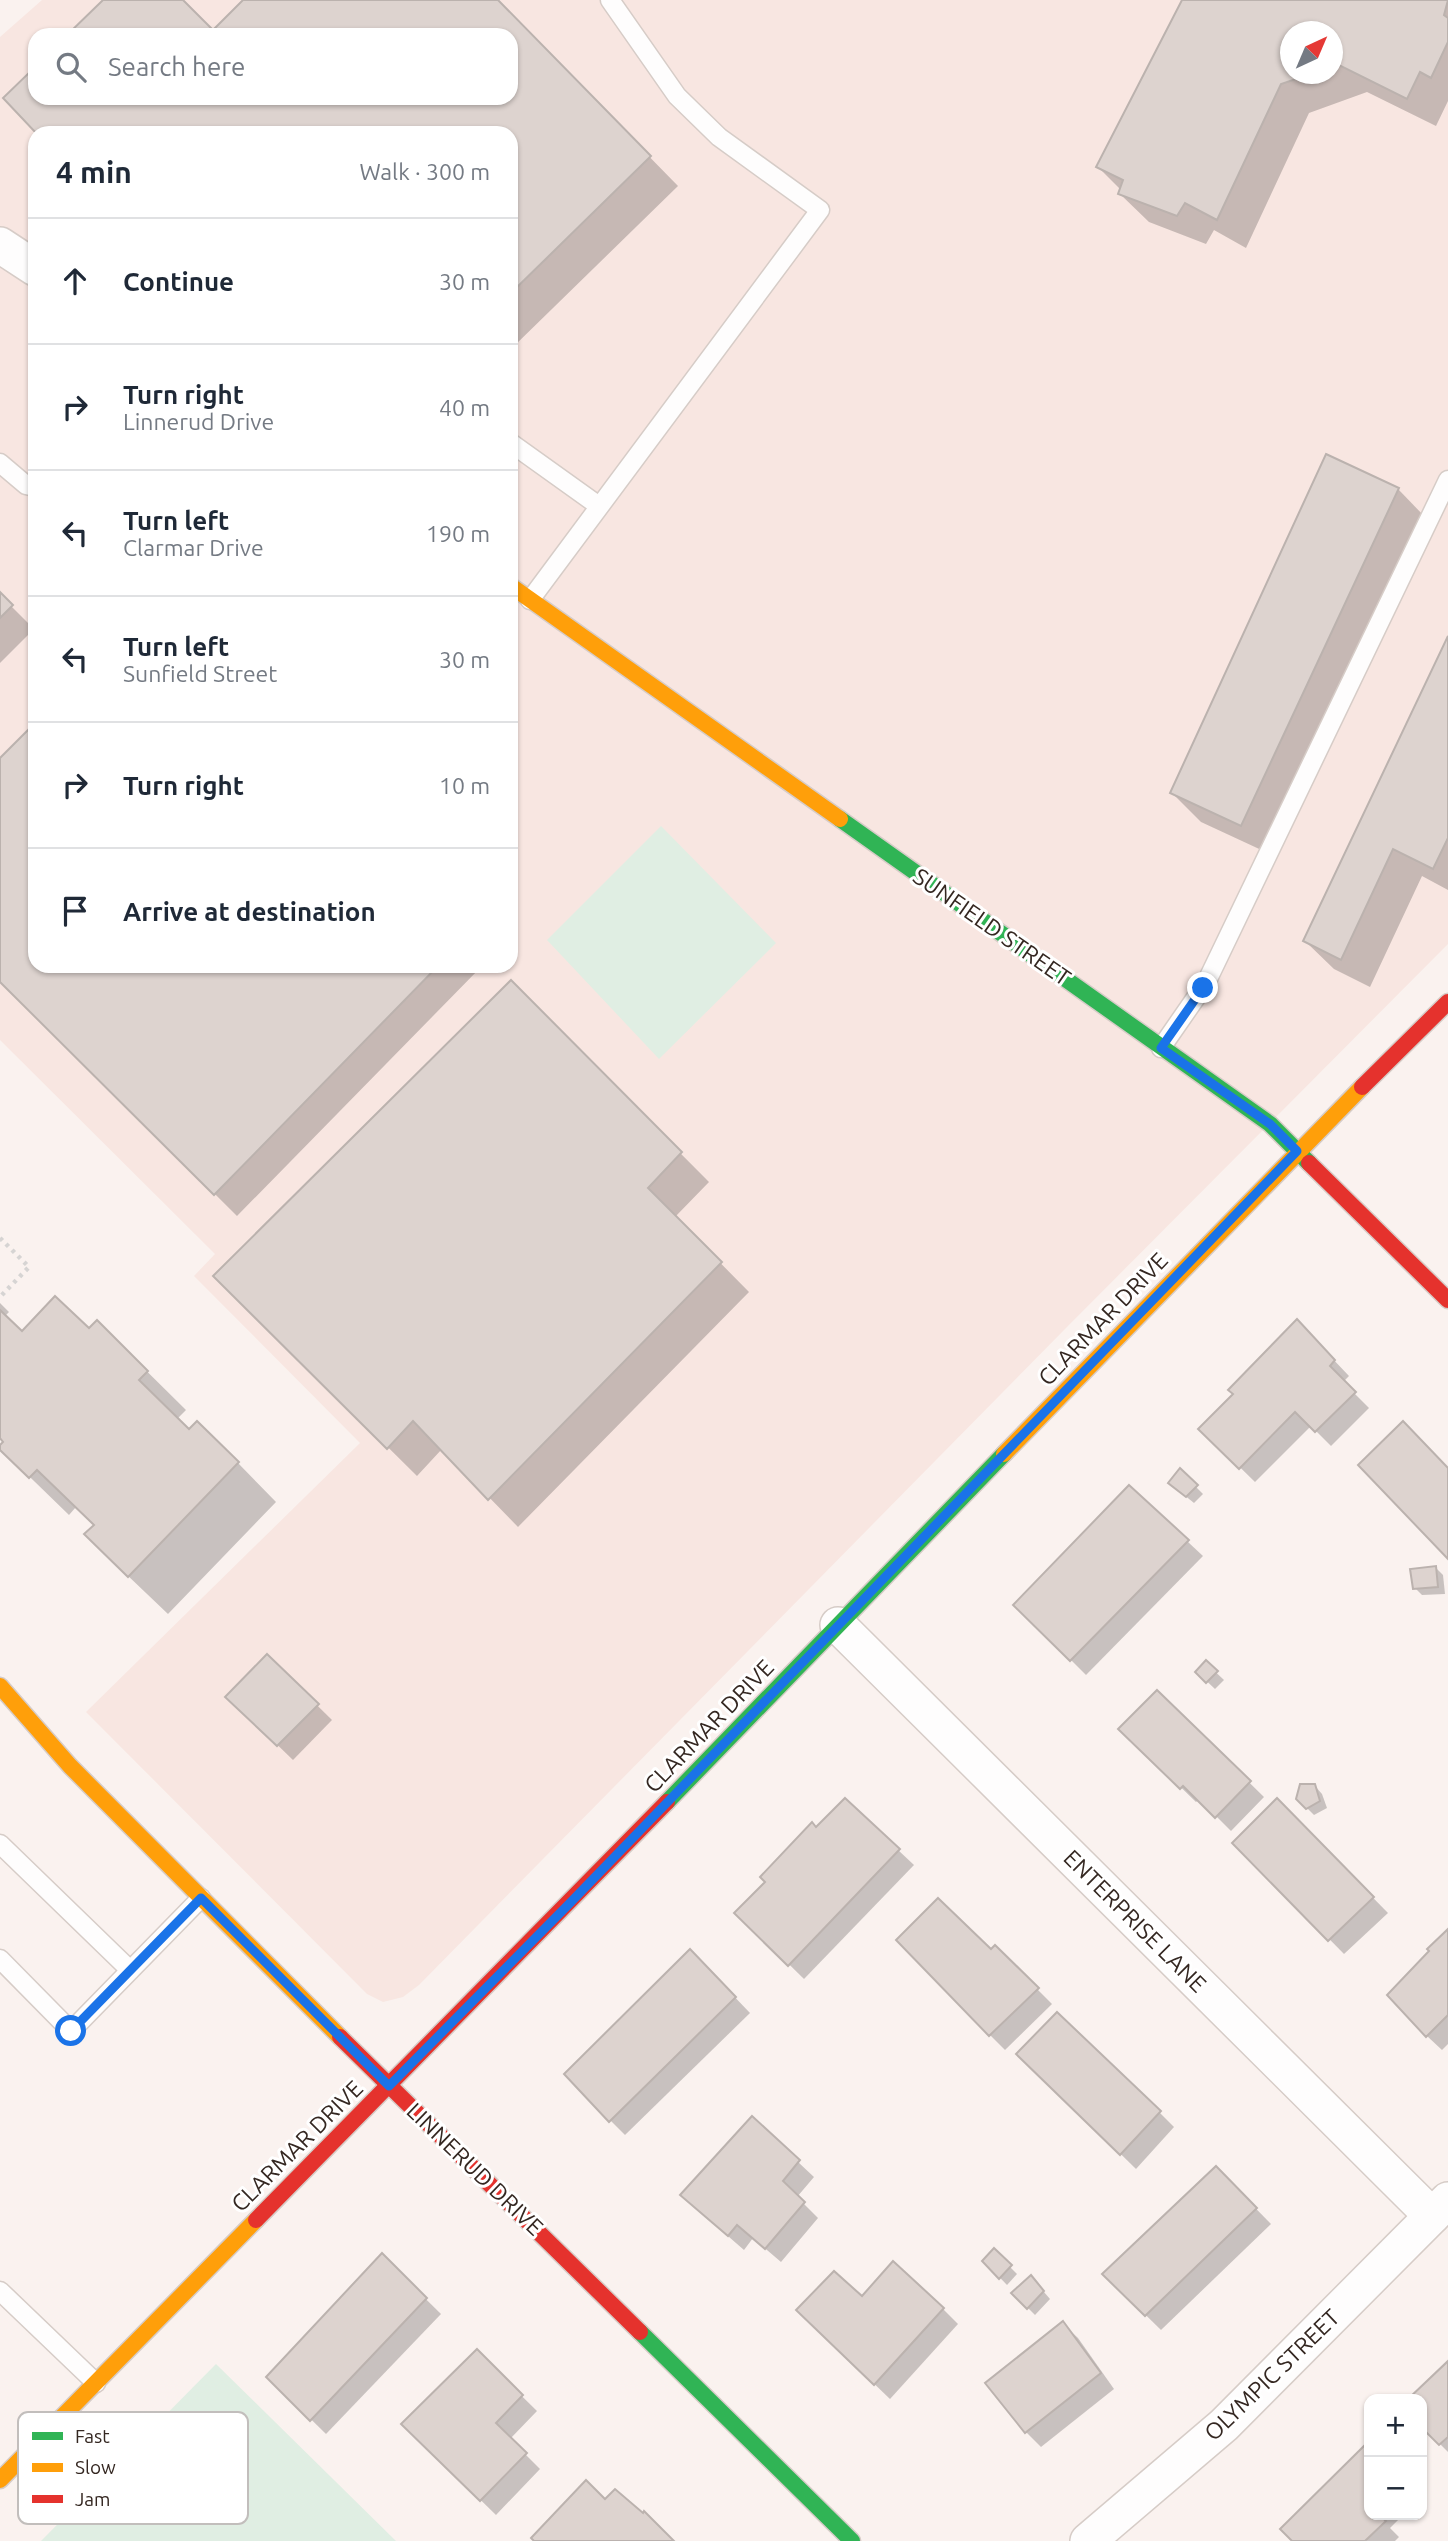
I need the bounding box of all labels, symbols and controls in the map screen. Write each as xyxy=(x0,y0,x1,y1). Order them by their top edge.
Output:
north arrow xyxy=(1280,21,1343,84)
search box xyxy=(28,28,518,105)
icon: search xyxy=(52,48,90,86)
text: Search here xyxy=(108,52,245,81)
text: 4 min xyxy=(56,155,132,189)
text: Walk · 300 m xyxy=(359,159,490,184)
icon: ahead xyxy=(56,262,94,300)
text: Continue xyxy=(123,267,234,296)
text: 30 m xyxy=(439,269,490,294)
text: Turn right xyxy=(123,380,244,409)
icon: right xyxy=(56,388,94,426)
text: 40 m xyxy=(439,395,490,420)
text: Linnerud Drive xyxy=(123,409,274,434)
text: Turn left xyxy=(123,506,229,535)
icon: left xyxy=(56,514,94,552)
text: 190 m xyxy=(426,521,490,546)
text: Clarmar Drive xyxy=(123,535,264,560)
text: Turn left xyxy=(123,632,229,661)
icon: left xyxy=(56,640,94,678)
text: 30 m xyxy=(439,647,490,672)
text: Sunfield Street xyxy=(123,661,277,686)
icon: right xyxy=(56,766,94,804)
text: Turn right xyxy=(123,771,244,800)
text: 10 m xyxy=(439,773,490,798)
street label: SUNFIELD STREET xyxy=(909,863,1076,990)
icon: arrive xyxy=(56,892,94,930)
text: Arrive at destination xyxy=(123,897,376,926)
route end xyxy=(1187,972,1218,1003)
street label: CLARMAR DRIVE xyxy=(1033,1247,1172,1390)
street label: CLARMAR DRIVE xyxy=(639,1654,778,1797)
street label: ENTERPRISE LANE xyxy=(1059,1845,1211,1997)
route start xyxy=(55,2015,86,2046)
street label: CLARMAR DRIVE xyxy=(226,2075,367,2216)
street label: LINNERUD DRIVE xyxy=(402,2098,548,2240)
street label: OLYMPIC STREET xyxy=(1199,2304,1344,2445)
map controls xyxy=(1364,2394,1427,2520)
button: + xyxy=(1364,2394,1427,2457)
legend xyxy=(18,2412,248,2524)
text: Fast xyxy=(75,2425,110,2447)
text: Slow xyxy=(75,2456,116,2478)
button: − xyxy=(1364,2457,1427,2520)
text: Jam xyxy=(75,2488,111,2510)

